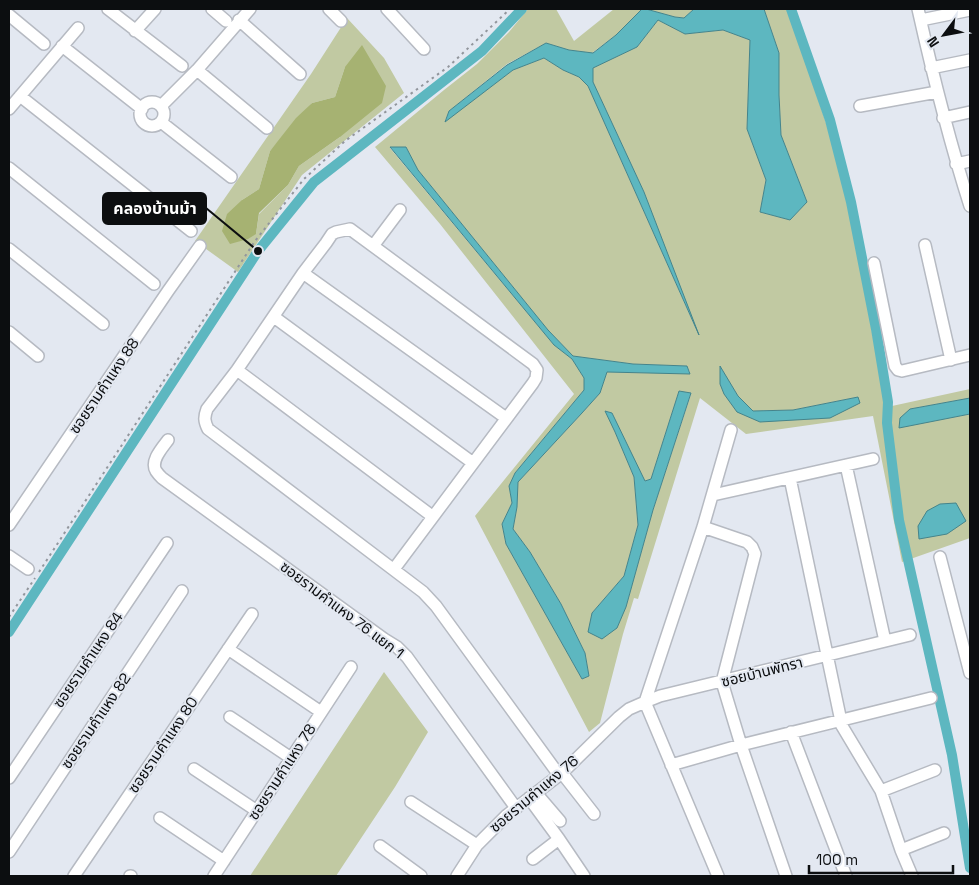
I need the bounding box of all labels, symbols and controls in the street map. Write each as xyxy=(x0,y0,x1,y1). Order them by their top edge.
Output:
north arrow xyxy=(919,10,969,60)
text: N xyxy=(923,33,943,51)
callout: คลองบ้านม้า xyxy=(103,193,206,224)
text: คลองบ้านม้า xyxy=(113,198,197,219)
street label: ซอยรามคำแหง 88 xyxy=(64,334,143,437)
street label: ซอยรามคำแหง 76 แยก 1 xyxy=(276,557,408,662)
street label: ซอยรามคำแหง 84 xyxy=(48,608,127,711)
street label: ซอยบ้านพัทรา xyxy=(719,652,805,691)
street label: ซอยรามคำแหง 82 xyxy=(57,669,135,772)
street label: ซอยรามคำแหง 80 xyxy=(123,693,202,796)
street label: ซอยรามคำแหง 78 xyxy=(243,720,320,823)
street label: ซอยรามคำแหง 76 xyxy=(485,751,582,836)
scale bar xyxy=(809,842,953,874)
text: 100 m xyxy=(816,850,858,869)

